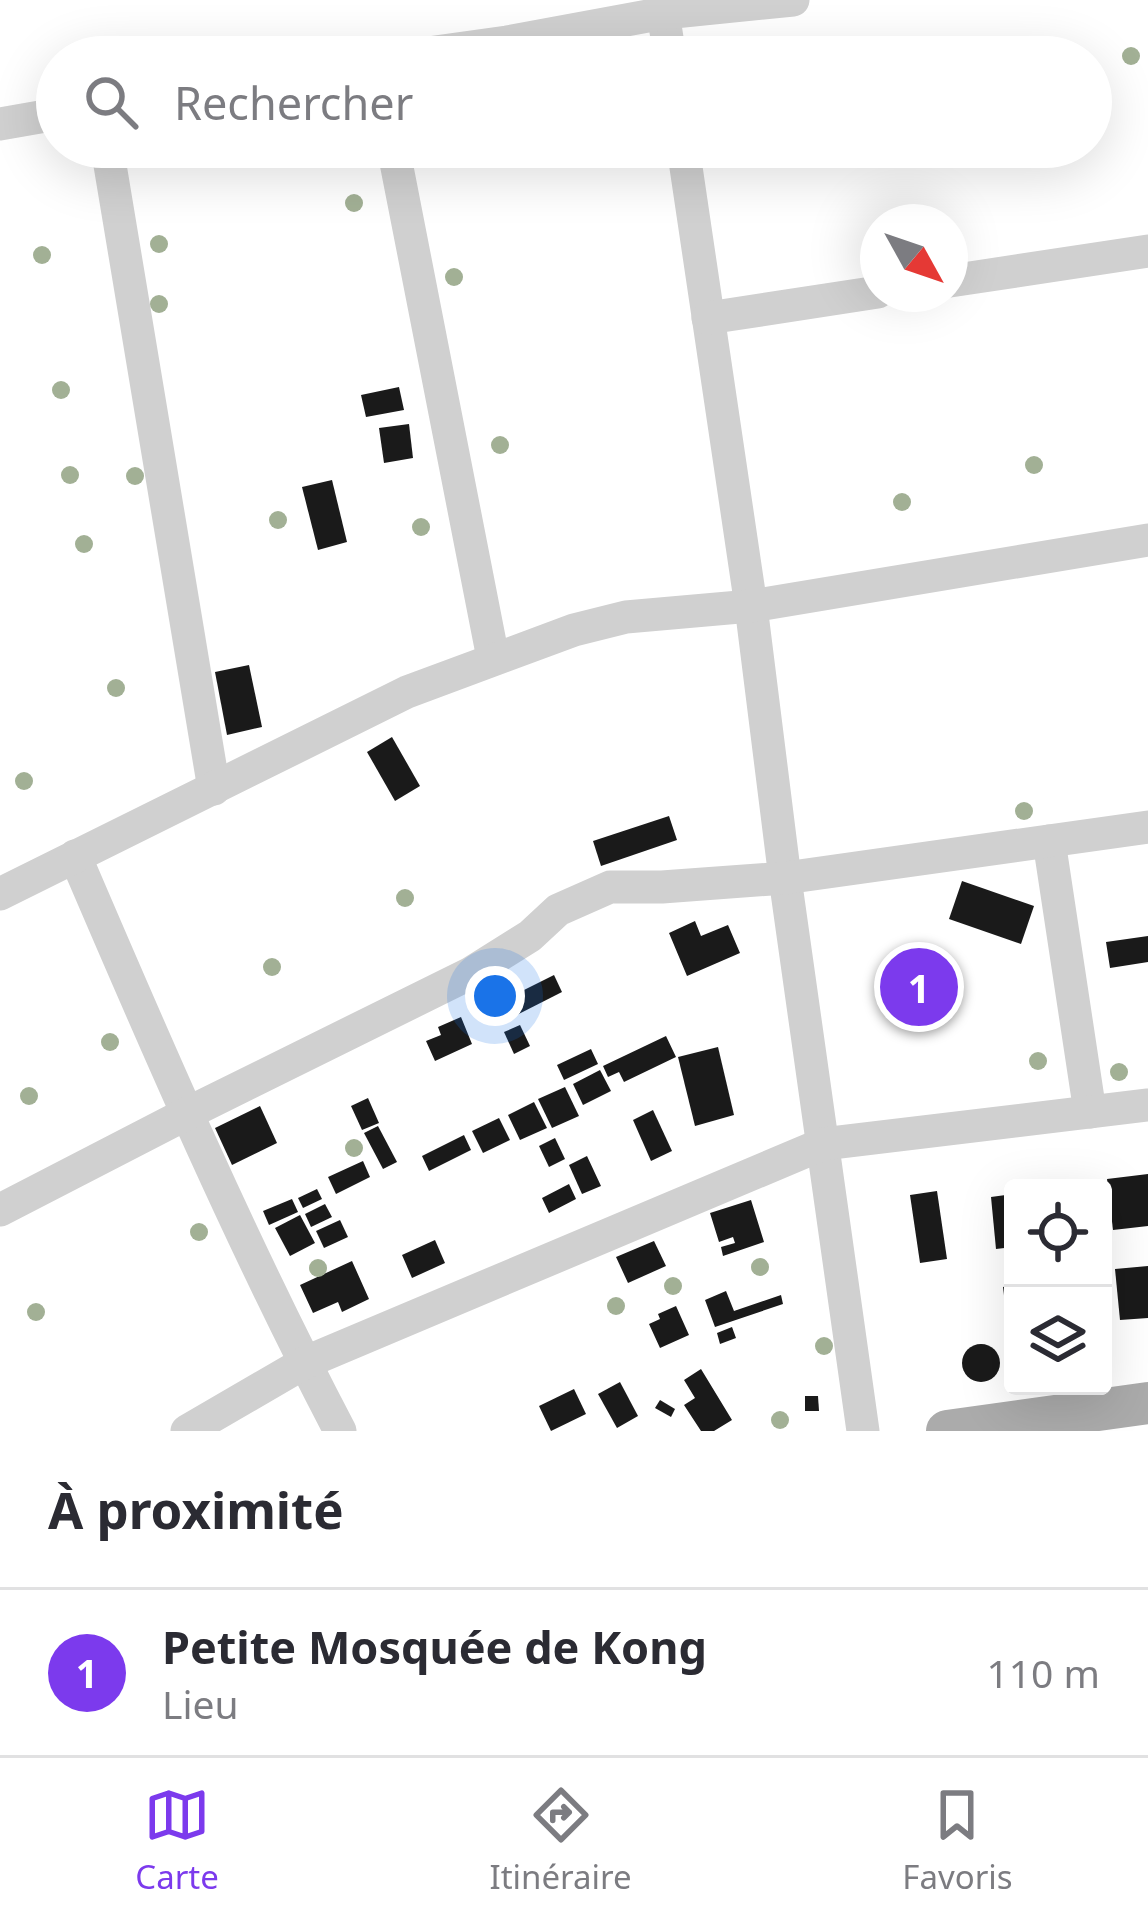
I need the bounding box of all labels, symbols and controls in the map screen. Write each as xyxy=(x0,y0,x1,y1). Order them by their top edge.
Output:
search box xyxy=(36,36,1112,168)
icon: search xyxy=(78,69,144,135)
text: Rechercher xyxy=(174,72,413,133)
north arrow xyxy=(860,204,968,312)
pin: 1 xyxy=(880,942,958,1032)
your location xyxy=(465,966,525,1026)
map controls xyxy=(1004,1179,1112,1395)
button: locate xyxy=(1004,1179,1112,1287)
button: layers xyxy=(1004,1287,1112,1395)
text: À proximité xyxy=(48,1474,344,1544)
text: Petite Mosquée de Kong xyxy=(162,1616,707,1677)
text: 1 xyxy=(76,1646,98,1699)
text: 110 m xyxy=(986,1646,1100,1699)
text: Lieu xyxy=(162,1677,239,1730)
tab: Carte xyxy=(135,1782,219,1899)
tab: Itinéraire xyxy=(489,1782,632,1899)
tab: Favoris xyxy=(902,1782,1013,1899)

